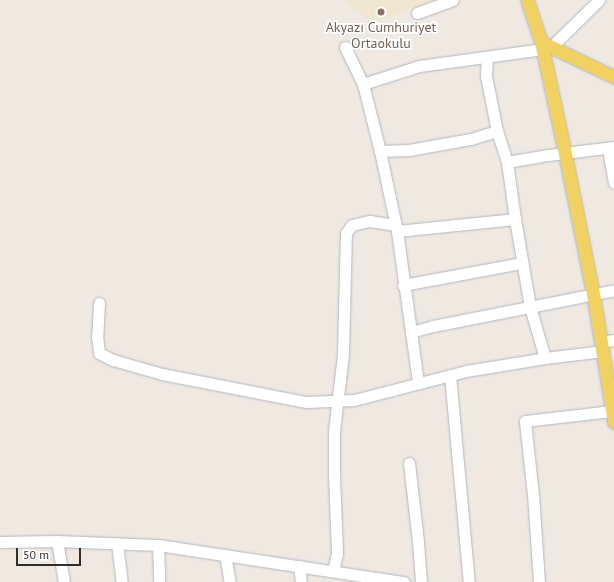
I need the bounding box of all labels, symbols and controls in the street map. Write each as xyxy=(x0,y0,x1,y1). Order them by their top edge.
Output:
marker: Akyazı Cumhuriyet Ortaokulu xyxy=(376,7,386,17)
place label: Akyazı Cumhuriyet Ortaokulu xyxy=(326,19,436,52)
scale bar xyxy=(18,540,83,566)
text: 50 m xyxy=(23,547,49,562)

